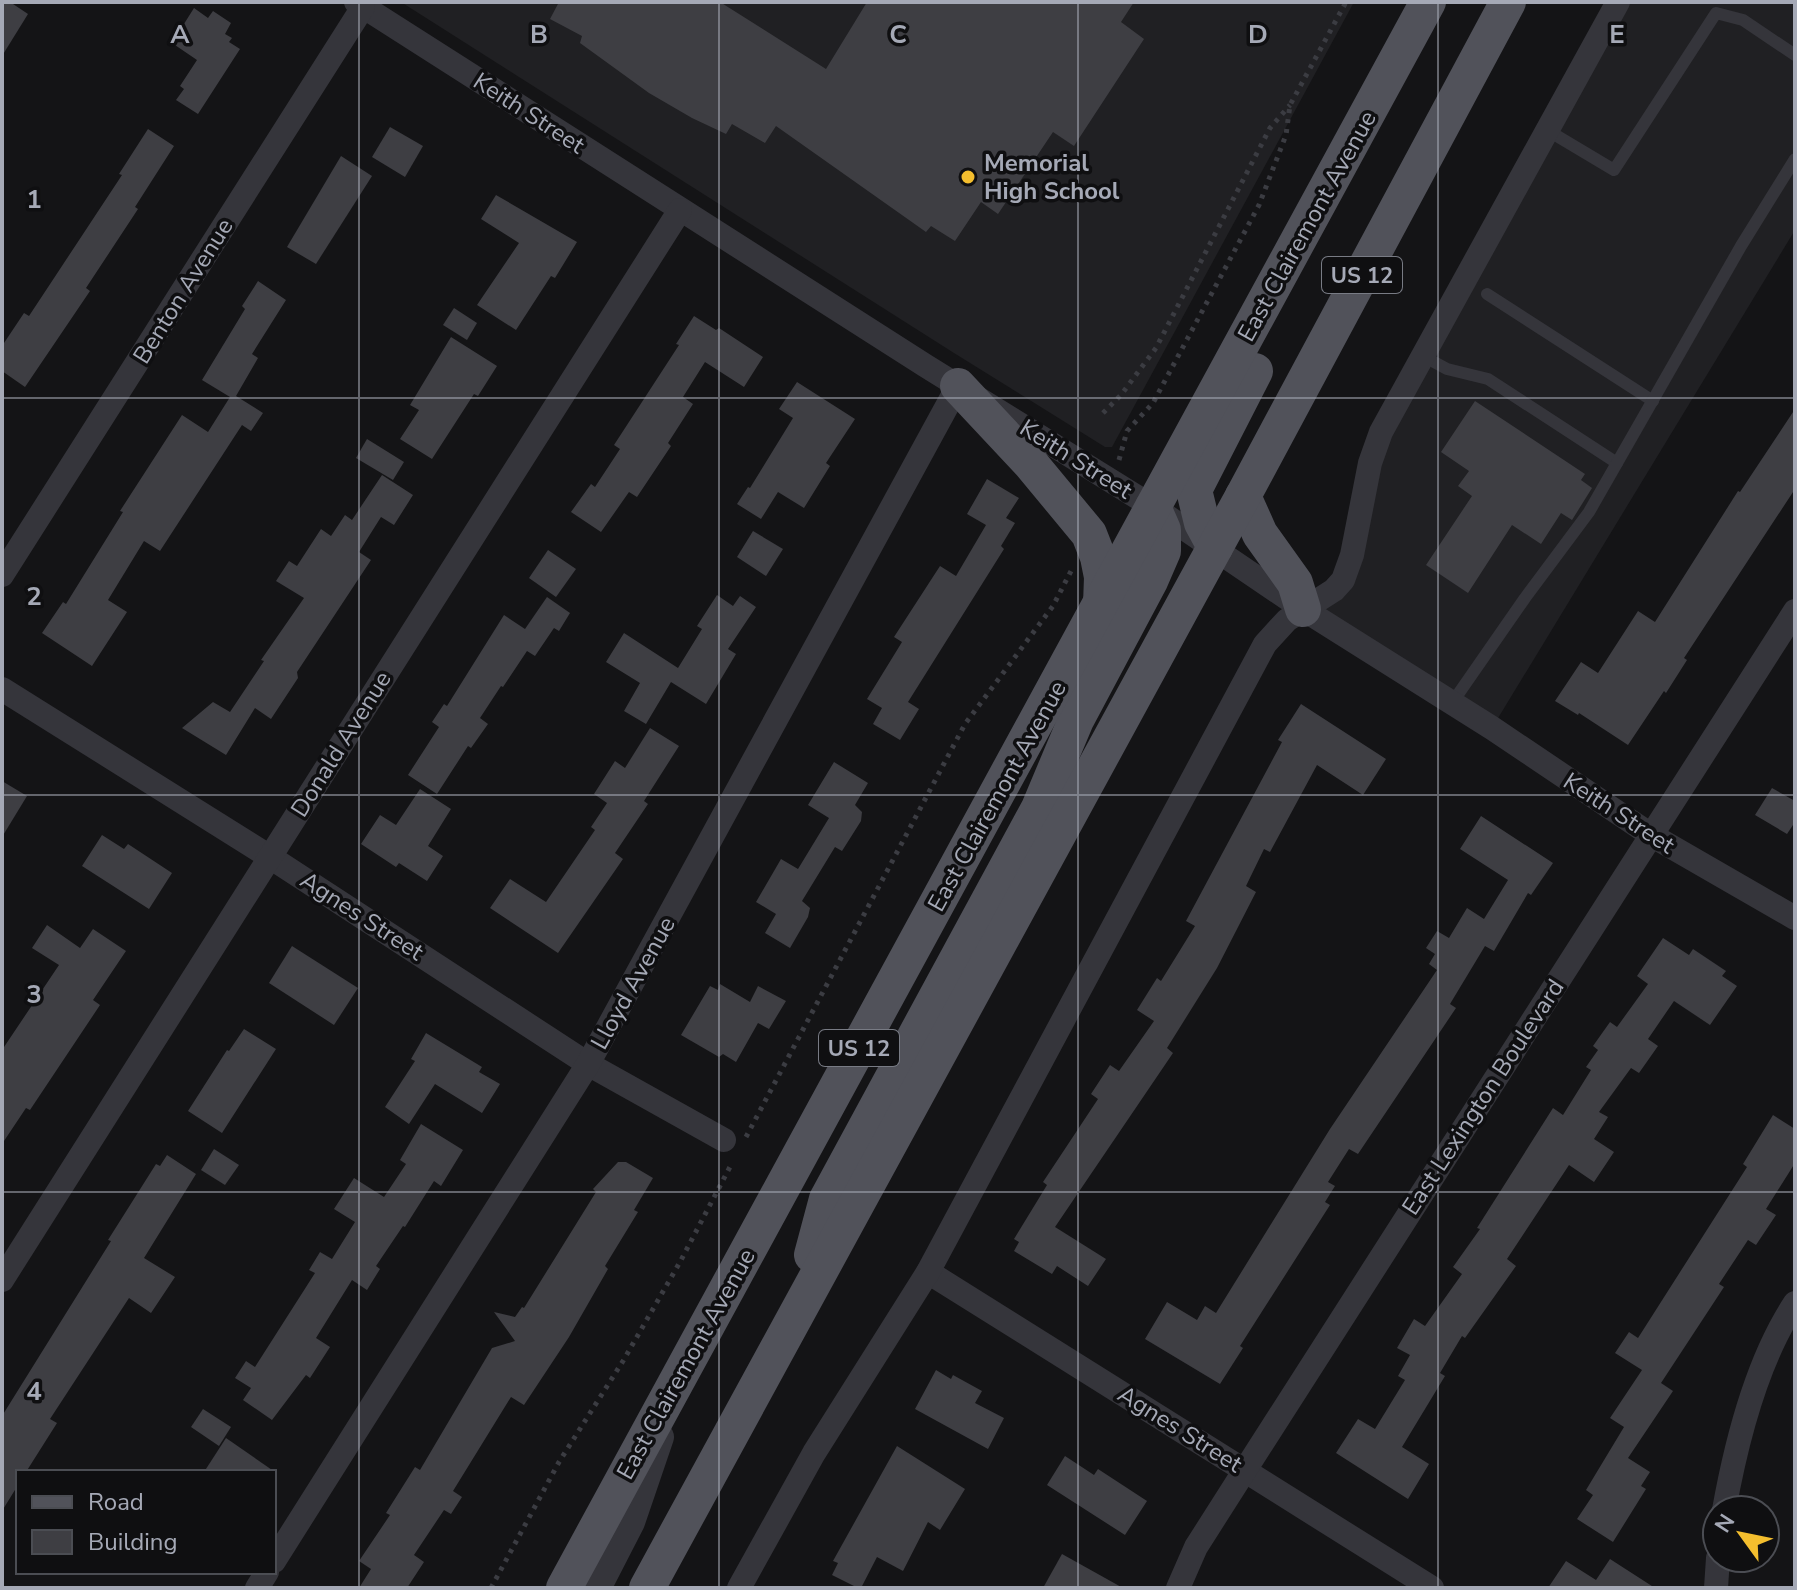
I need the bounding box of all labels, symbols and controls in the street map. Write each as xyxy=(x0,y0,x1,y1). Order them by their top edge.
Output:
text: A xyxy=(170,17,190,52)
text: B xyxy=(530,17,548,52)
text: C xyxy=(889,17,907,52)
text: D xyxy=(1248,17,1268,52)
text: E xyxy=(1609,17,1625,52)
street label: Keith Street xyxy=(467,65,591,161)
street label: East Clairemont Avenue xyxy=(1230,105,1384,347)
place label: Memorial High School xyxy=(984,147,1120,207)
marker: Memorial High School xyxy=(959,168,977,186)
text: 1 xyxy=(26,182,42,217)
street label: Benton Avenue xyxy=(126,212,240,370)
road number: US 12 xyxy=(1322,257,1402,293)
street label: Keith Street xyxy=(1014,412,1139,506)
text: 2 xyxy=(26,579,42,614)
street label: Donald Avenue xyxy=(283,665,399,823)
street label: East Clairemont Avenue xyxy=(920,675,1074,917)
street label: Keith Street xyxy=(1557,765,1681,861)
street label: Agnes Street xyxy=(294,864,430,968)
street label: Lloyd Avenue xyxy=(583,911,683,1055)
street label: East Lexington Boulevard xyxy=(1395,973,1571,1221)
text: 3 xyxy=(26,977,42,1012)
road number: US 12 xyxy=(819,1030,899,1066)
street label: East Clairemont Avenue xyxy=(609,1243,763,1485)
text: 4 xyxy=(26,1374,42,1409)
street label: Agnes Street xyxy=(1112,1378,1249,1480)
legend xyxy=(16,1470,276,1574)
text: Road xyxy=(88,1486,144,1518)
north arrow xyxy=(1701,1494,1781,1574)
text: N xyxy=(1708,1509,1742,1539)
text: Building xyxy=(88,1526,178,1558)

